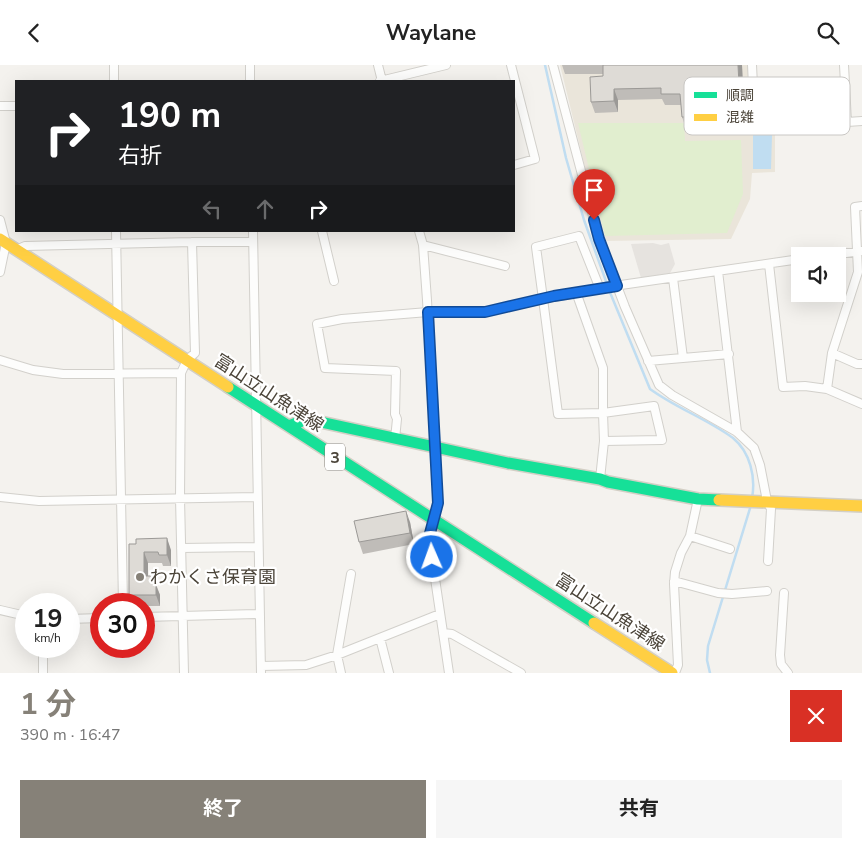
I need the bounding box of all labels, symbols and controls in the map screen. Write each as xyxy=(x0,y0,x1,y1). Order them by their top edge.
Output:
text: Waylane xyxy=(386,18,476,48)
icon: back xyxy=(20,19,48,47)
icon: search xyxy=(814,19,842,47)
legend xyxy=(684,77,850,135)
text: 順調 xyxy=(726,86,754,105)
text: 190 m xyxy=(118,92,221,139)
icon: right xyxy=(35,100,100,165)
text: 混雑 xyxy=(726,108,754,127)
text: 右折 xyxy=(118,141,162,171)
pin xyxy=(573,169,615,220)
icon: arrive xyxy=(580,176,608,204)
icon: left xyxy=(198,195,226,223)
icon: ahead xyxy=(251,195,279,223)
icon: right xyxy=(304,195,332,223)
map controls xyxy=(791,247,846,302)
button: sound xyxy=(791,247,846,302)
street label: 富山立山魚津線 xyxy=(210,349,328,437)
road number: 3 xyxy=(325,443,345,471)
position arrow xyxy=(405,530,457,582)
place label: わかくさ保育園 xyxy=(150,565,276,589)
street label: 富山立山魚津線 xyxy=(551,568,669,656)
marker: わかくさ保育園 xyxy=(134,571,146,583)
speed limit sign: 30 xyxy=(90,593,155,658)
text: 19 xyxy=(32,602,63,636)
text: km/h xyxy=(34,630,61,646)
text: 1 分 xyxy=(20,684,76,725)
button: close xyxy=(790,690,842,742)
text: 390 m · 16:47 xyxy=(20,724,121,746)
button: 終了 xyxy=(20,780,426,838)
button: 共有 xyxy=(436,780,842,838)

